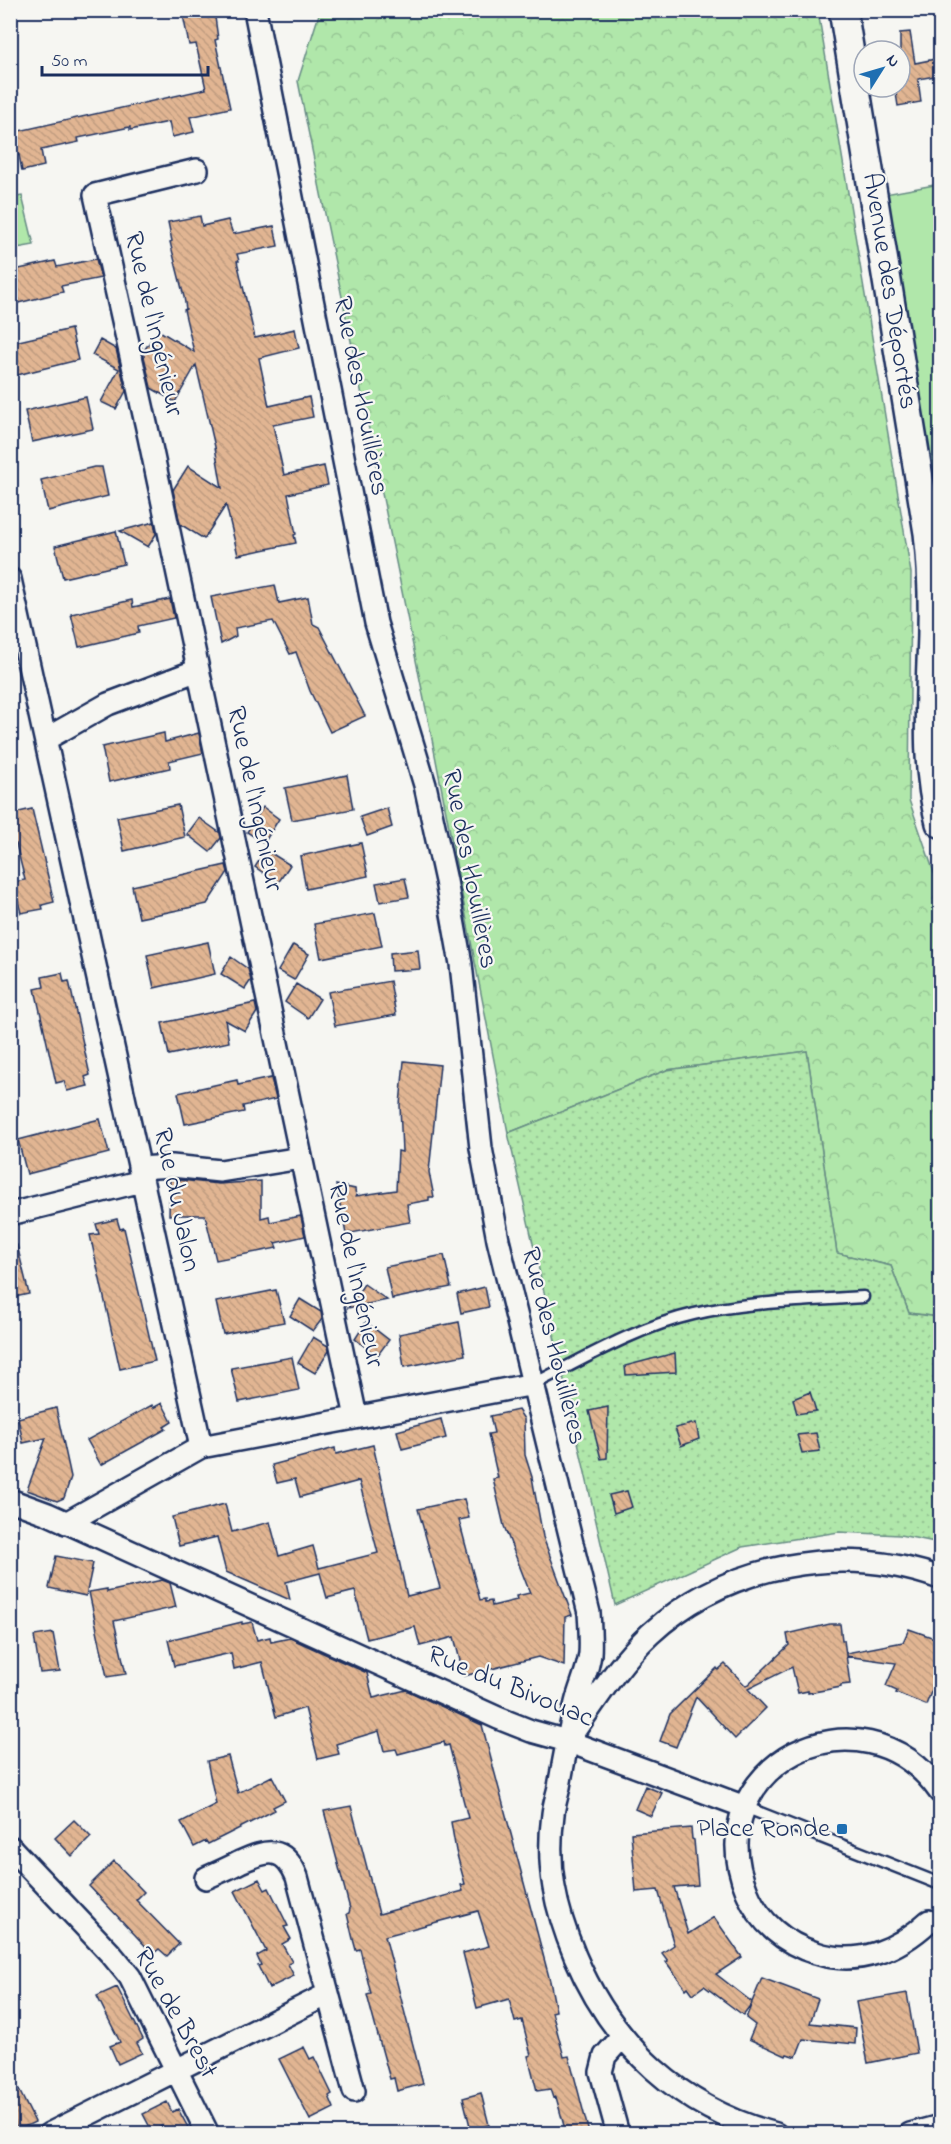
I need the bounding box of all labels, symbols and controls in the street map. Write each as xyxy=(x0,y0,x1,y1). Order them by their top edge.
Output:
scale bar xyxy=(42,39,208,77)
north arrow xyxy=(852,39,912,99)
text: 50 m xyxy=(51,49,88,75)
text: N xyxy=(880,50,905,73)
street label: Avenue des Déportés xyxy=(851,170,927,412)
street label: Rue de l'Ingénieur xyxy=(113,228,193,421)
street label: Rue des Houillères xyxy=(322,293,398,499)
street label: Rue de l'Ingénieur xyxy=(215,703,293,896)
street label: Rue des Houillères xyxy=(431,766,507,972)
street label: Rue du Jalon xyxy=(142,1125,210,1275)
street label: Rue de l'Ingénieur xyxy=(316,1179,394,1372)
street label: Rue des Houillères xyxy=(510,1243,596,1449)
street label: Rue du Bivouac xyxy=(421,1636,599,1738)
place label: Place Ronde xyxy=(696,1810,831,1849)
marker: Place Ronde xyxy=(835,1822,849,1836)
street label: Rue de Brest xyxy=(123,1940,227,2086)

